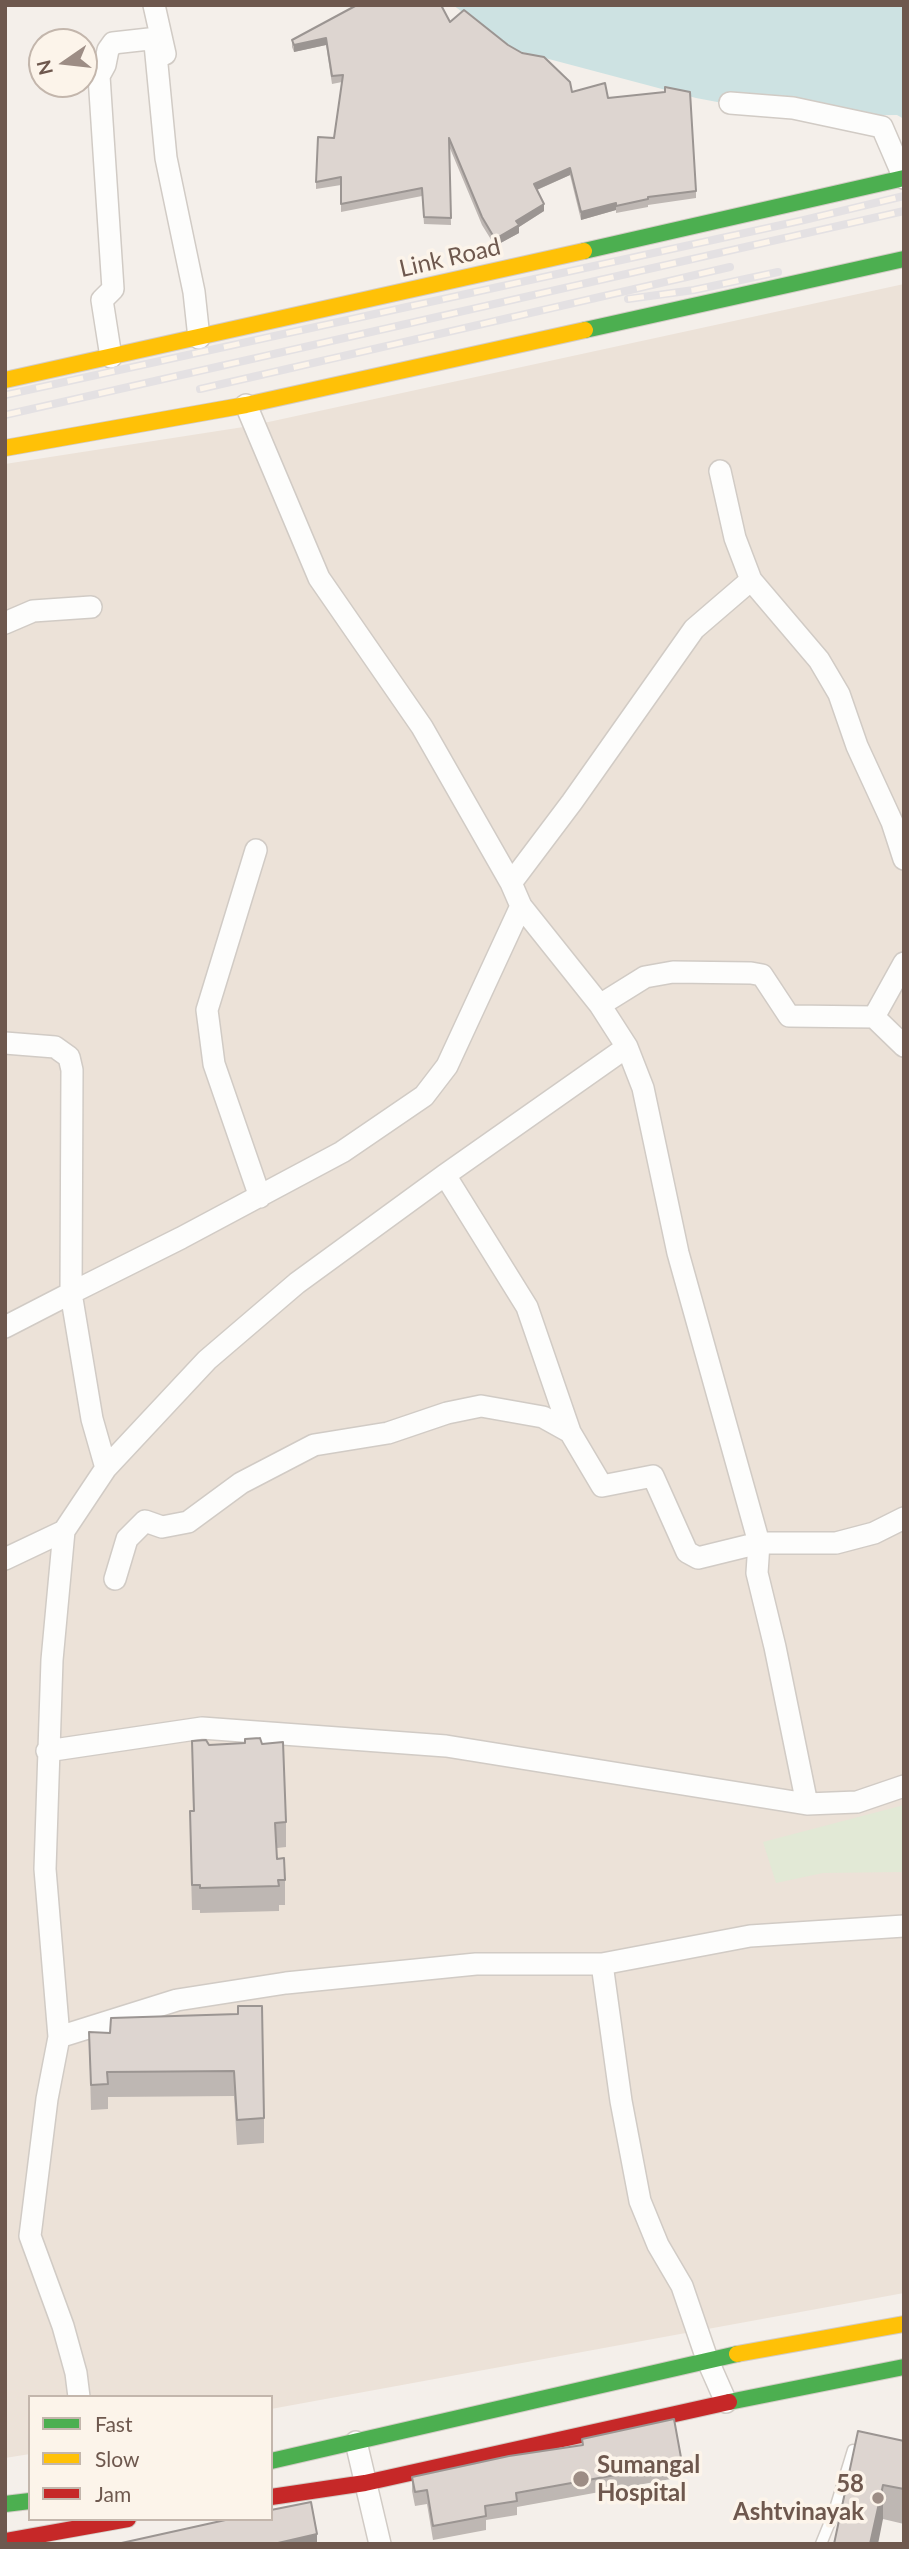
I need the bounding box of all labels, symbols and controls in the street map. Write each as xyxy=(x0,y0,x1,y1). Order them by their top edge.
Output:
north arrow xyxy=(28,28,98,98)
text: N xyxy=(31,58,57,78)
street label: Link Road xyxy=(397,232,503,284)
legend xyxy=(28,2395,273,2521)
text: Fast xyxy=(95,2411,132,2436)
text: Slow xyxy=(95,2446,139,2471)
place label: Sumangal Hospital xyxy=(597,2451,700,2507)
marker: Sumangal Hospital xyxy=(571,2469,591,2489)
place label: 58 Ashtvinayak xyxy=(733,2470,864,2526)
text: Jam xyxy=(95,2481,131,2506)
marker: 58 Ashtvinayak xyxy=(870,2490,886,2506)

